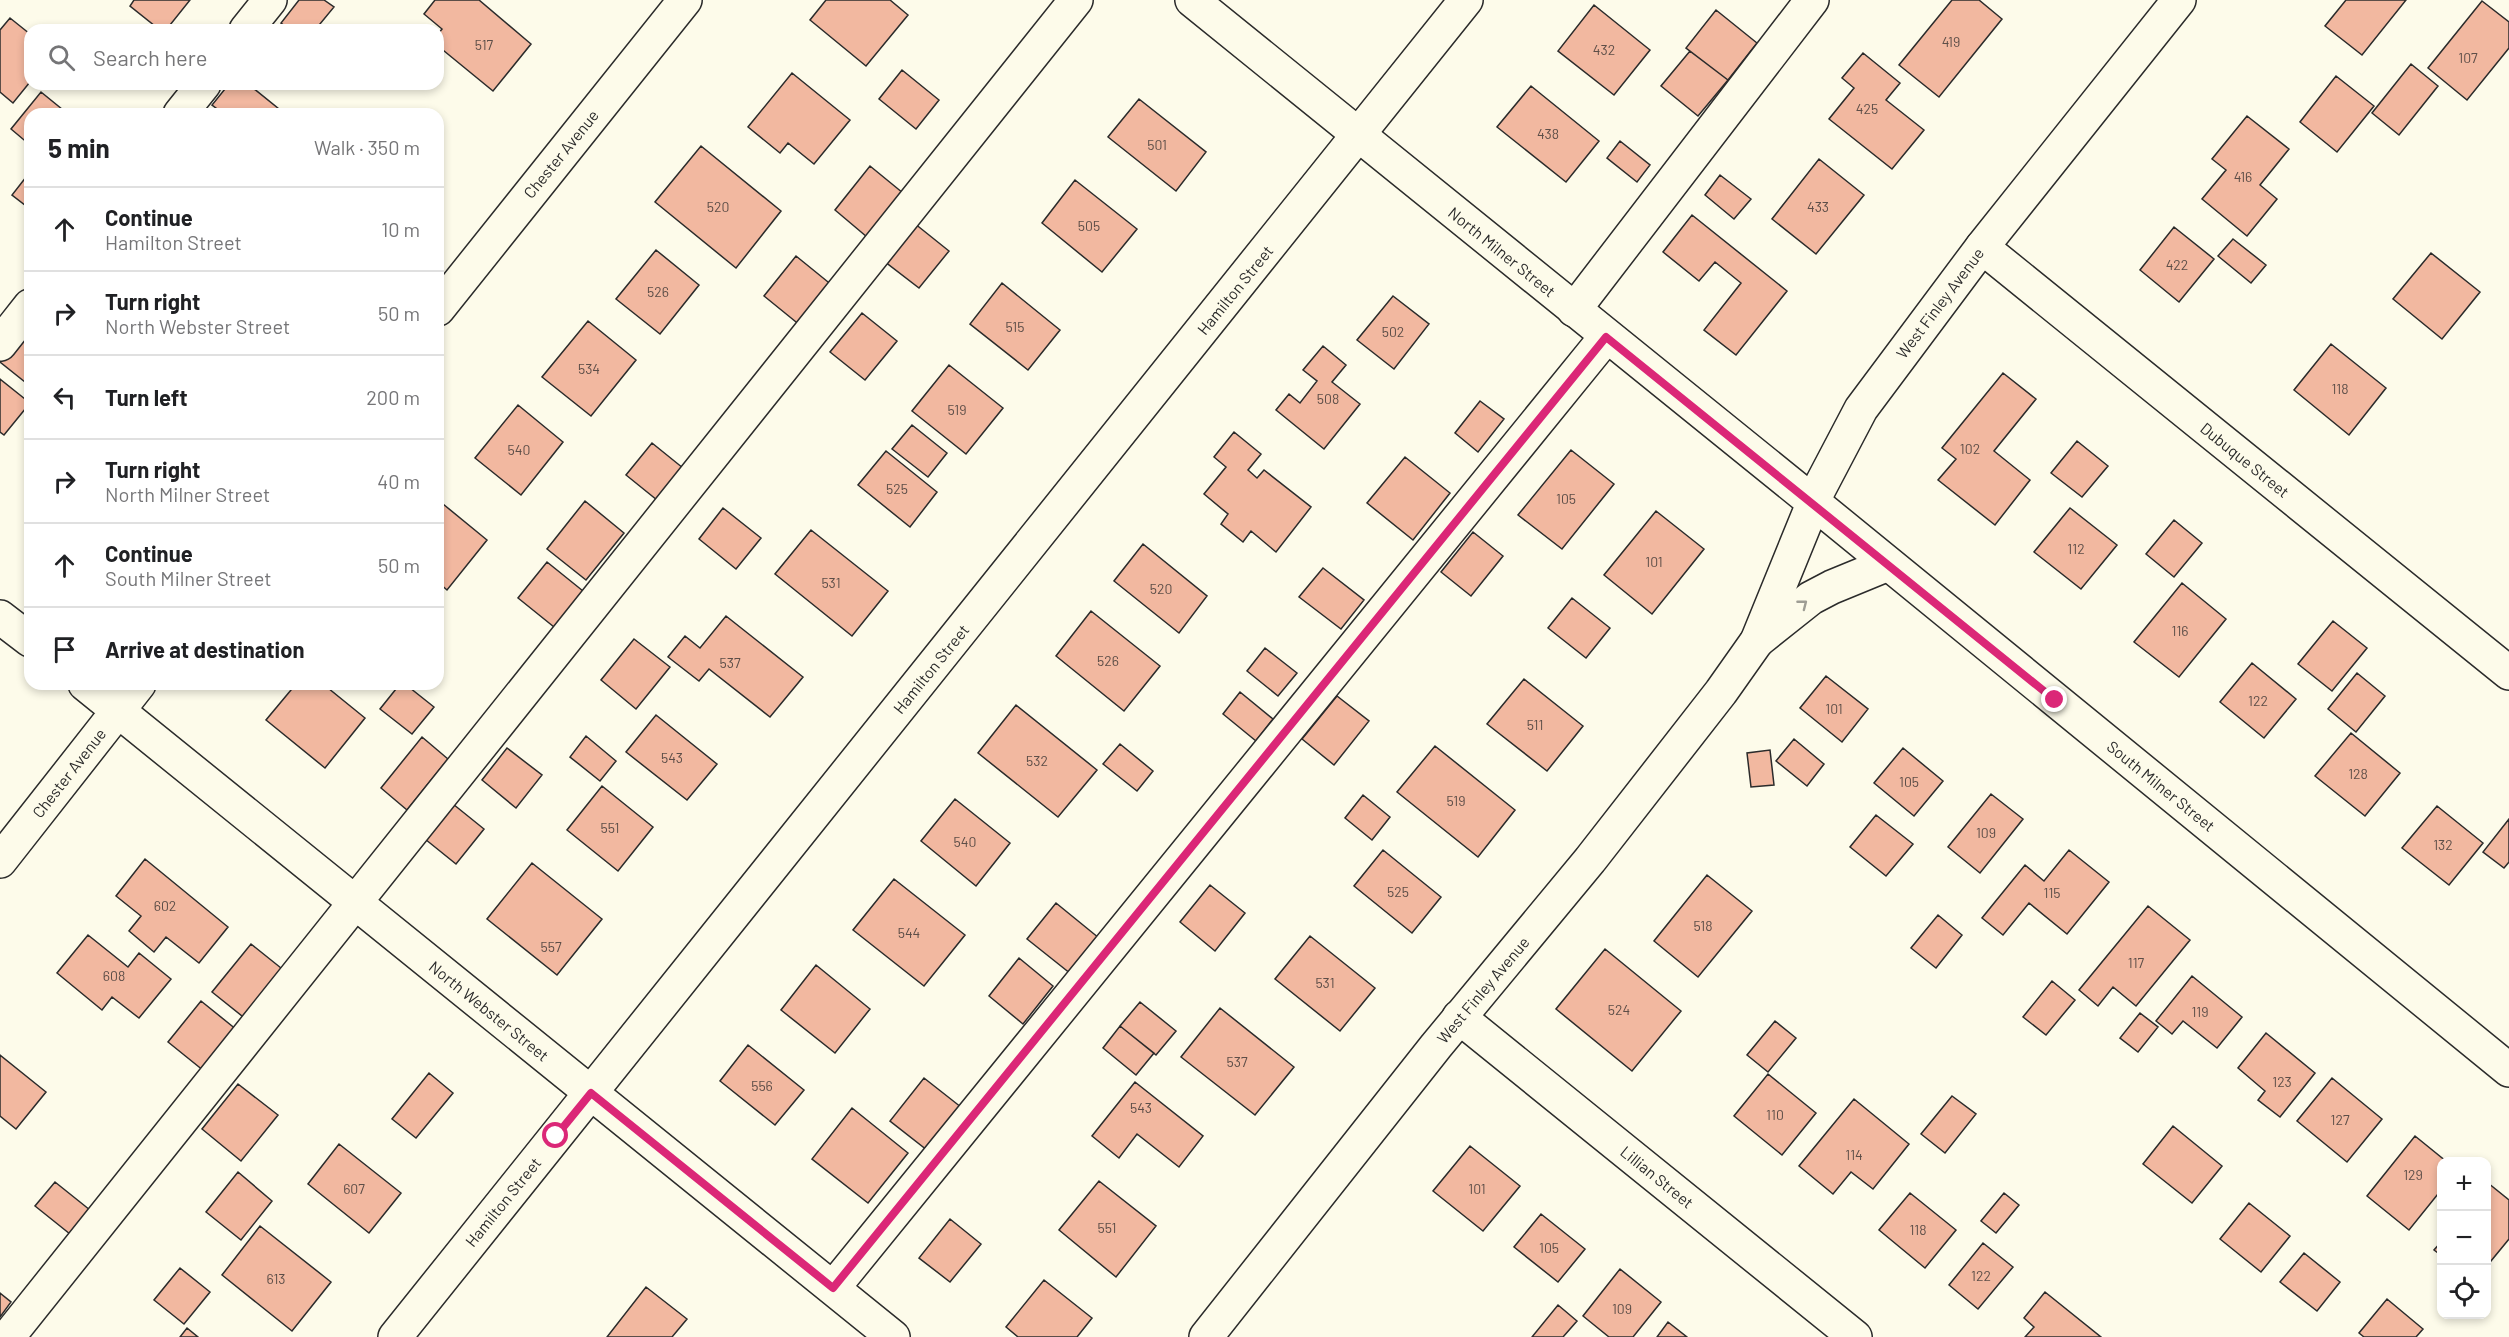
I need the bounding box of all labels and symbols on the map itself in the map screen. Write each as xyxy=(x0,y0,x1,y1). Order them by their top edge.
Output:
house number: 419 xyxy=(1942,33,1960,50)
house number: 517 xyxy=(475,36,494,53)
house number: 432 xyxy=(1593,41,1615,58)
house number: 107 xyxy=(2458,49,2478,66)
house number: 425 xyxy=(1856,100,1878,117)
street label: Chester Avenue xyxy=(519,106,602,202)
house number: 438 xyxy=(1537,125,1559,142)
house number: 501 xyxy=(1147,136,1167,153)
house number: 416 xyxy=(2234,168,2252,185)
house number: 520 xyxy=(707,198,729,215)
house number: 433 xyxy=(1807,198,1829,215)
street label: North Milner Street xyxy=(1445,203,1560,301)
house number: 505 xyxy=(1078,217,1100,234)
street label: Hamilton Street xyxy=(1193,241,1276,338)
street label: West Finley Avenue xyxy=(1892,244,1987,362)
house number: 422 xyxy=(2166,256,2188,273)
house number: 526 xyxy=(647,283,669,300)
house number: 515 xyxy=(1006,318,1024,335)
house number: 502 xyxy=(1382,323,1404,340)
house number: 534 xyxy=(578,360,600,377)
house number: 118 xyxy=(2331,380,2349,397)
house number: 508 xyxy=(1317,390,1339,407)
house number: 519 xyxy=(948,401,967,418)
street label: Dubuque Street xyxy=(2197,418,2293,501)
house number: 102 xyxy=(1960,440,1980,457)
house number: 540 xyxy=(508,441,530,458)
house number: 525 xyxy=(886,480,908,497)
house number: 105 xyxy=(1556,490,1576,507)
house number: 112 xyxy=(2067,540,2085,557)
house number: 101 xyxy=(1645,553,1663,570)
house number: 531 xyxy=(821,574,841,591)
house number: 520 xyxy=(1150,580,1172,597)
one-way arrow xyxy=(1796,601,1807,612)
street label: Hamilton Street xyxy=(889,620,972,717)
house number: 116 xyxy=(2171,622,2189,639)
house number: 526 xyxy=(1097,652,1119,669)
house number: 537 xyxy=(719,654,741,671)
route end xyxy=(2041,686,2067,712)
house number: 122 xyxy=(2248,692,2268,709)
house number: 101 xyxy=(1825,700,1843,717)
house number: 511 xyxy=(1527,716,1543,733)
street label: Chester Avenue xyxy=(28,724,109,821)
street label: South Milner Street xyxy=(2104,736,2219,835)
house number: 543 xyxy=(661,749,683,766)
house number: 532 xyxy=(1026,752,1048,769)
house number: 128 xyxy=(2348,765,2368,782)
house number: 105 xyxy=(1899,773,1919,790)
house number: 519 xyxy=(1447,792,1466,809)
house number: 551 xyxy=(601,819,619,836)
house number: 109 xyxy=(1976,824,1996,841)
house number: 540 xyxy=(954,833,976,850)
house number: 132 xyxy=(2433,836,2453,853)
house number: 525 xyxy=(1387,883,1409,900)
house number: 115 xyxy=(2043,884,2061,901)
house number: 602 xyxy=(154,897,176,914)
house number: 518 xyxy=(1694,917,1713,934)
house number: 544 xyxy=(898,924,920,941)
street label: West Finley Avenue xyxy=(1432,932,1533,1047)
house number: 557 xyxy=(540,938,562,955)
house number: 117 xyxy=(2128,954,2145,971)
street label: North Webster Street xyxy=(426,957,553,1065)
house number: 608 xyxy=(103,967,125,984)
house number: 531 xyxy=(1315,974,1335,991)
house number: 524 xyxy=(1608,1001,1630,1018)
house number: 119 xyxy=(2191,1003,2209,1020)
house number: 537 xyxy=(1226,1053,1248,1070)
house number: 123 xyxy=(2272,1073,2292,1090)
house number: 556 xyxy=(751,1077,773,1094)
house number: 543 xyxy=(1130,1099,1152,1116)
house number: 110 xyxy=(1766,1106,1784,1123)
house number: 127 xyxy=(2330,1111,2350,1128)
route start xyxy=(542,1122,568,1148)
street label: Lillian Street xyxy=(1617,1141,1698,1212)
house number: 114 xyxy=(1845,1146,1863,1163)
street label: Hamilton Street xyxy=(461,1153,544,1250)
house number: 129 xyxy=(2403,1166,2423,1183)
house number: 607 xyxy=(343,1180,365,1197)
house number: 101 xyxy=(1468,1180,1486,1197)
house number: 551 xyxy=(1098,1219,1116,1236)
house number: 118 xyxy=(1909,1221,1927,1238)
house number: 105 xyxy=(1539,1239,1559,1256)
house number: 122 xyxy=(1971,1267,1991,1284)
house number: 613 xyxy=(266,1270,286,1287)
house number: 109 xyxy=(1612,1300,1632,1317)

